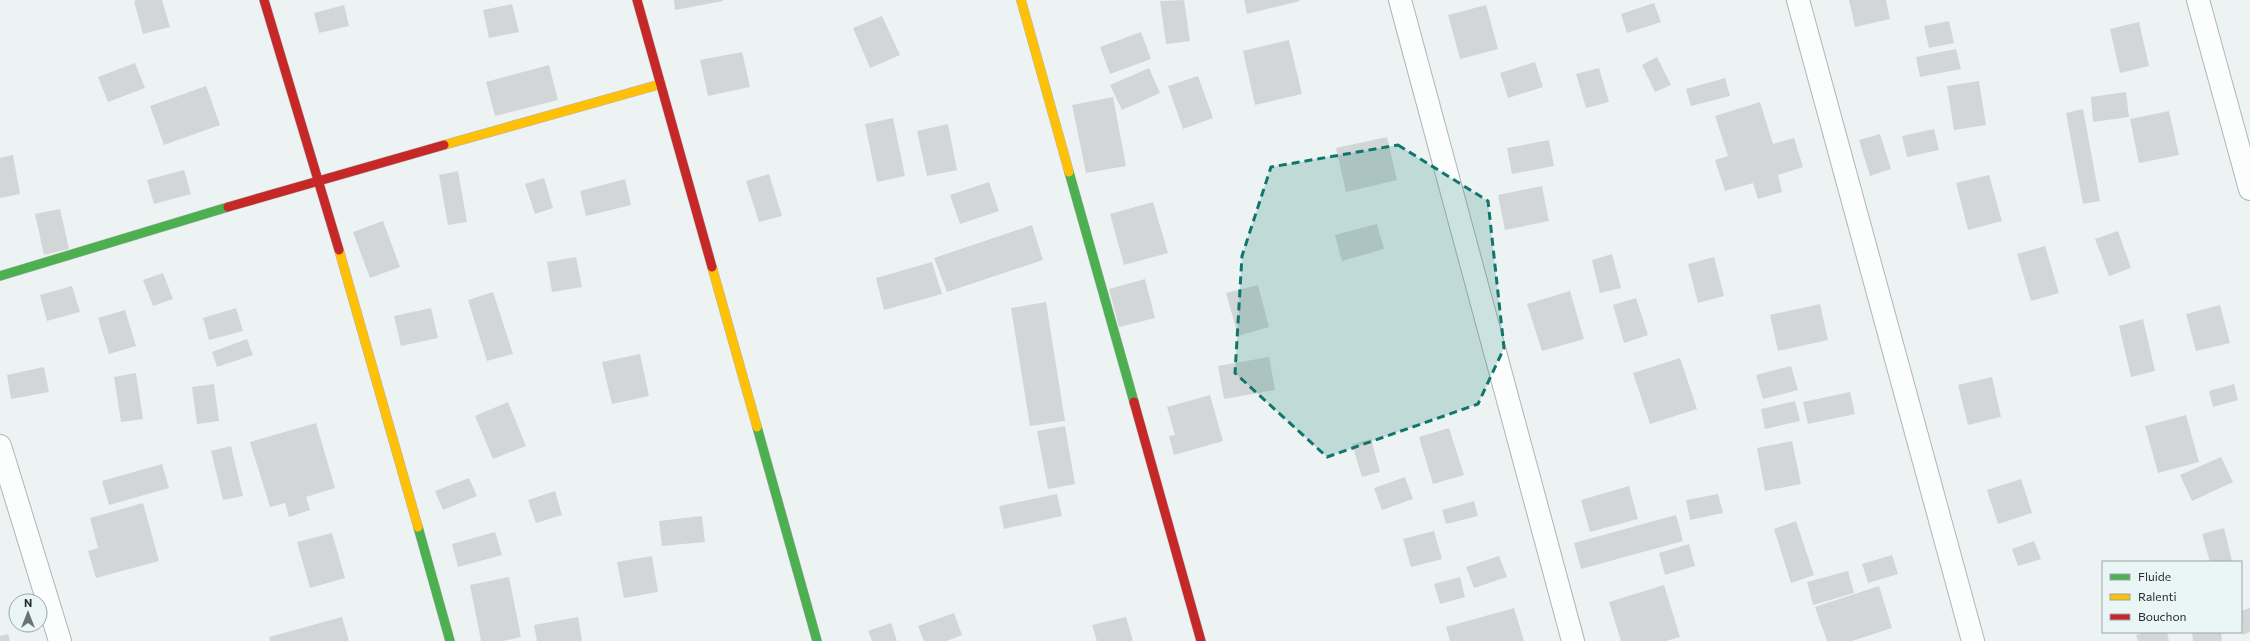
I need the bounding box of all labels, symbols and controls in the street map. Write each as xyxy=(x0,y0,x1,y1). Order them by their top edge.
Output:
legend xyxy=(2102,561,2242,633)
text: Fluide xyxy=(2138,569,2171,583)
text: Ralenti xyxy=(2138,589,2177,603)
north arrow xyxy=(8,593,48,633)
text: N xyxy=(24,596,32,609)
text: Bouchon xyxy=(2138,609,2186,623)

